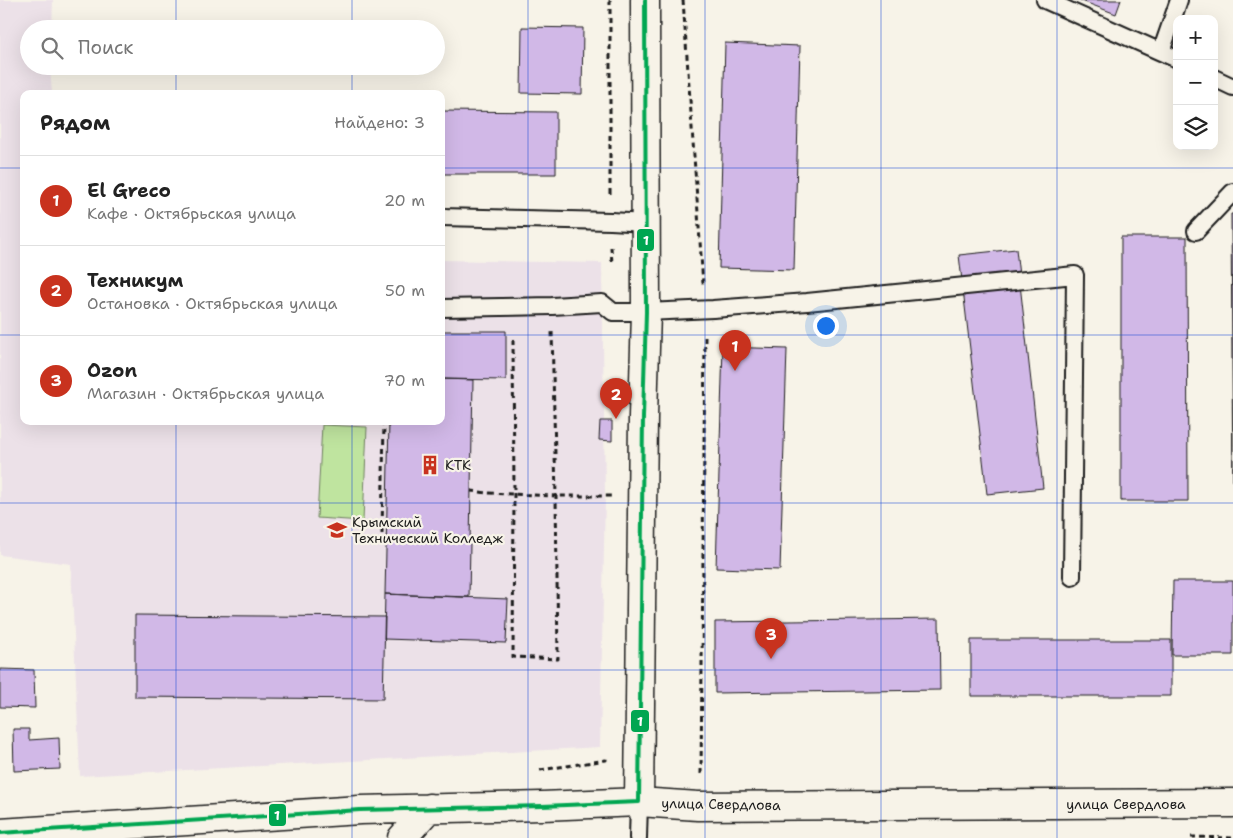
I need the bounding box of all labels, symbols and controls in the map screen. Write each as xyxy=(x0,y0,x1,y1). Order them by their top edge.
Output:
map controls xyxy=(1173,15,1218,150)
button: + xyxy=(1173,15,1218,60)
search box xyxy=(20,20,445,75)
icon: search xyxy=(38,34,66,62)
text: Поиск xyxy=(78,35,133,60)
button: − xyxy=(1173,60,1218,105)
button: layers xyxy=(1173,105,1218,150)
text: Рядом xyxy=(40,109,110,137)
text: Найдено: 3 xyxy=(334,112,425,133)
text: El Greco xyxy=(87,178,171,203)
text: 1 xyxy=(52,190,60,211)
text: 20 m xyxy=(384,190,425,211)
text: Кафе · Октябрьская улица xyxy=(87,203,296,224)
line badge: 1 xyxy=(636,228,655,252)
text: 1 xyxy=(643,231,649,249)
text: Техникум xyxy=(87,268,183,293)
text: 2 xyxy=(50,280,62,301)
text: 50 m xyxy=(385,280,425,301)
text: Остановка · Октябрьская улица xyxy=(87,293,337,314)
your location xyxy=(813,313,839,339)
pin: 1 xyxy=(719,330,751,371)
text: Ozon xyxy=(87,358,137,383)
text: 3 xyxy=(50,370,62,391)
text: 70 m xyxy=(384,370,425,391)
pin: 2 xyxy=(600,378,632,419)
text: Магазин · Октябрьская улица xyxy=(87,383,324,404)
building icon: КТК xyxy=(419,454,441,476)
place label: КТК xyxy=(445,456,471,474)
place label: Крымский Технический Колледж xyxy=(352,513,503,547)
school or university icon: Крымский Технический Колледж xyxy=(326,519,348,541)
pin: 3 xyxy=(755,618,787,659)
line badge: 1 xyxy=(630,709,650,733)
text: 1 xyxy=(637,712,643,730)
street label: улица Свердлова xyxy=(661,794,781,814)
street label: улица Свердлова xyxy=(1066,795,1186,813)
line badge: 1 xyxy=(268,803,287,827)
text: 1 xyxy=(274,806,280,824)

